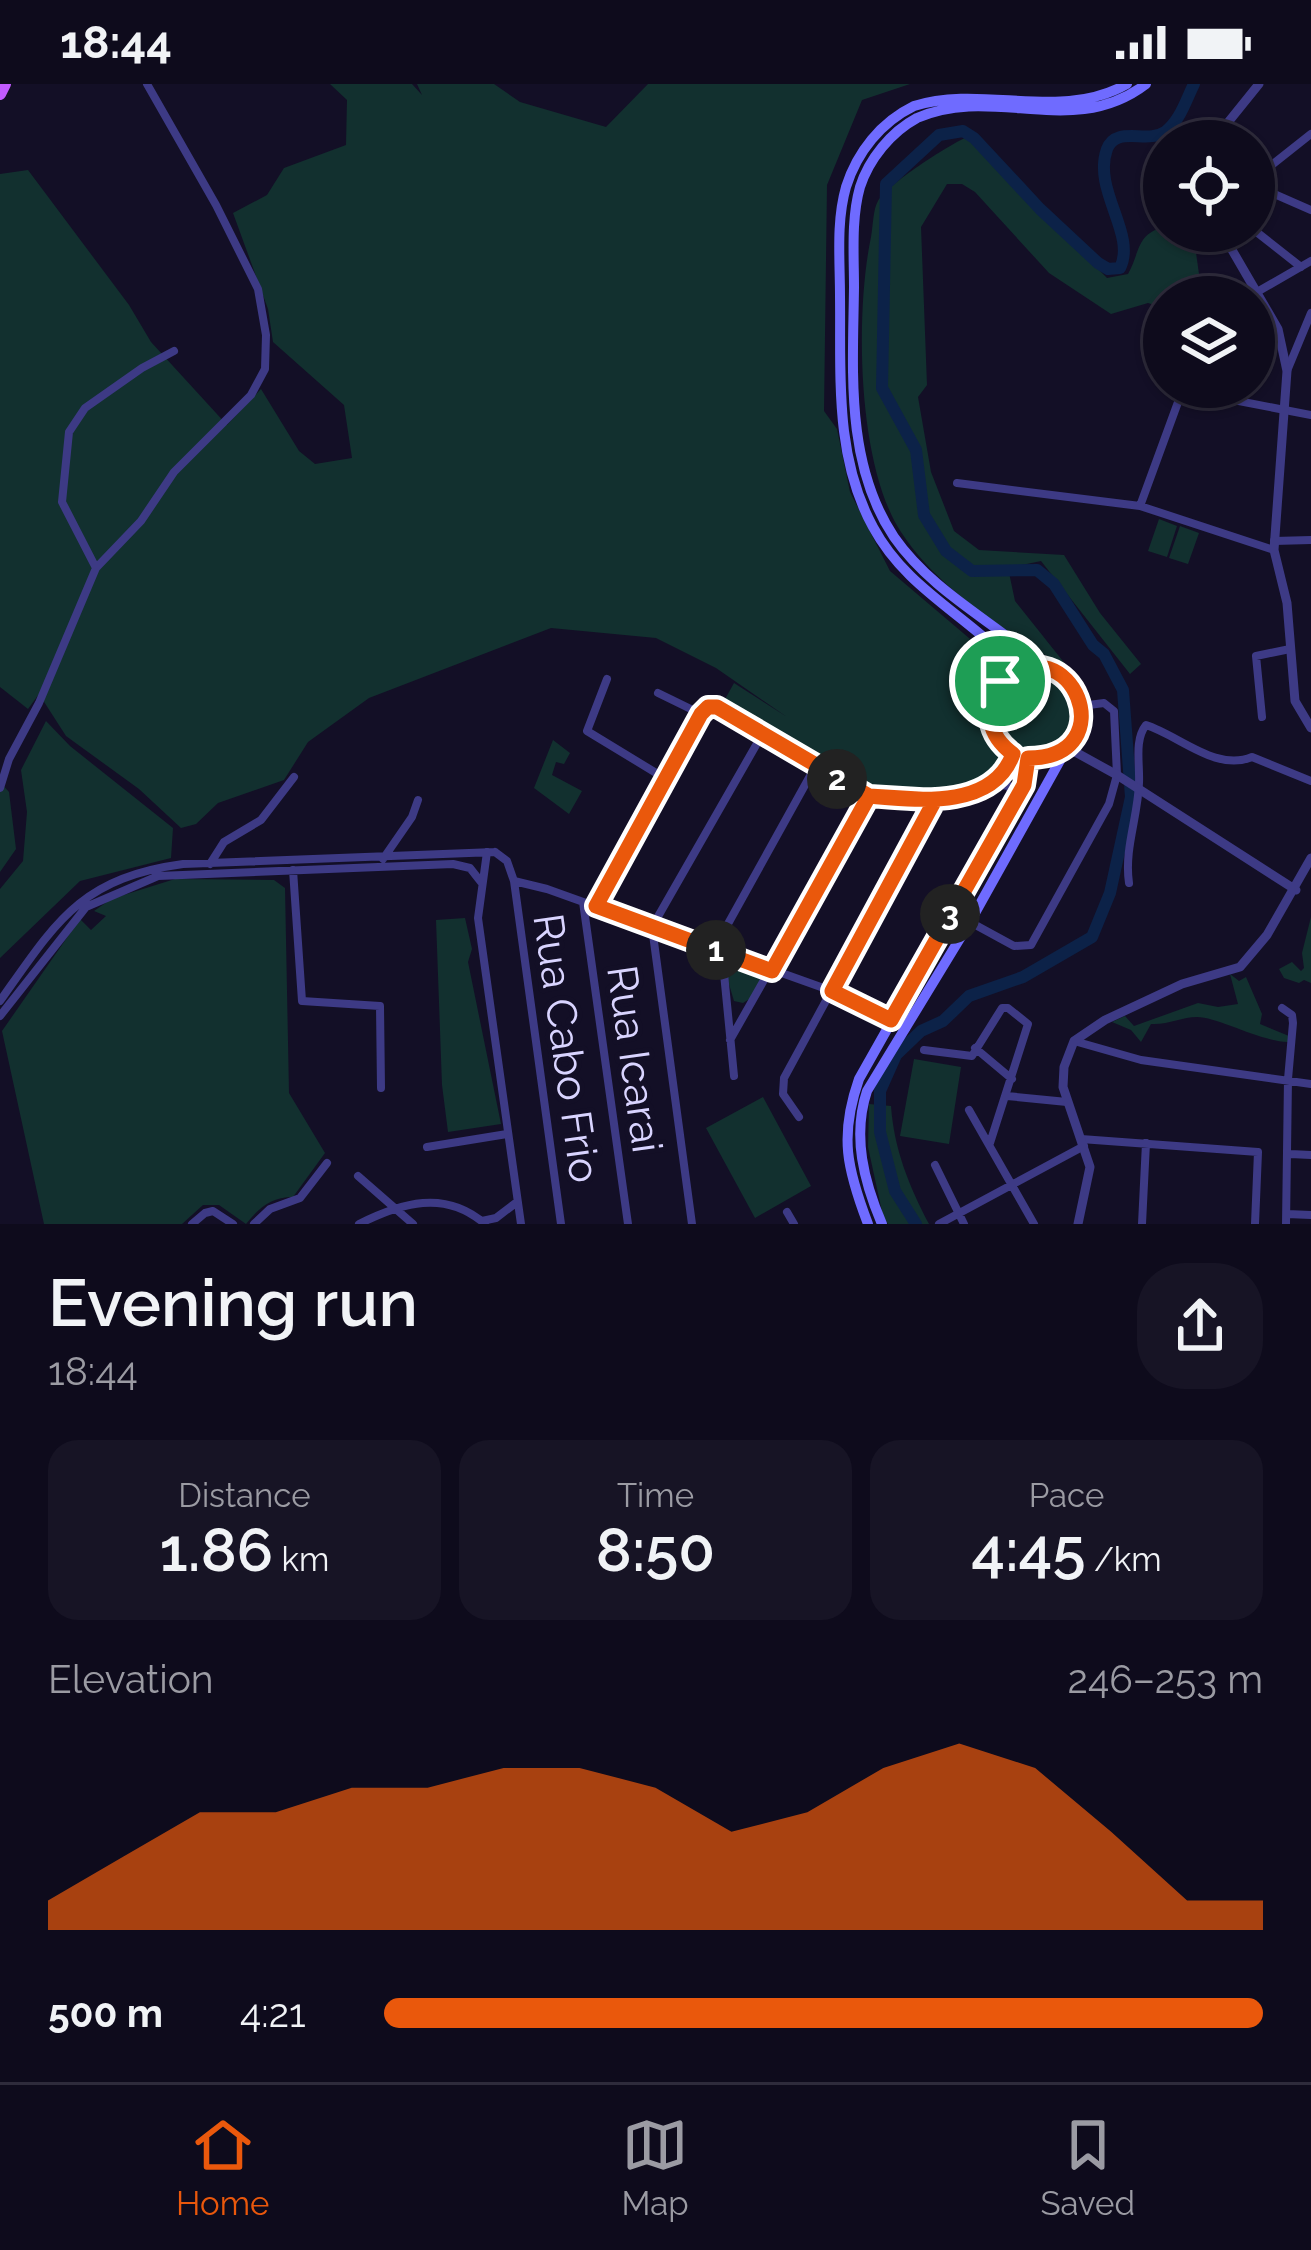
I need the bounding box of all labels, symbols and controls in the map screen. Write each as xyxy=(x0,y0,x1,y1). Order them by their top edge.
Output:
text: 18:44 xyxy=(60,16,172,69)
map controls xyxy=(1143,120,1275,408)
button: locate xyxy=(1143,120,1275,252)
button: layers xyxy=(1143,276,1275,408)
pin xyxy=(949,630,1051,732)
icon: arrive xyxy=(967,648,1033,714)
pin: 2 xyxy=(807,749,867,809)
text: 2 xyxy=(828,759,846,798)
pin: 3 xyxy=(920,884,980,944)
text: 3 xyxy=(941,894,959,933)
street label: Rua Cabo Frio xyxy=(523,910,610,1186)
pin: 1 xyxy=(686,920,746,980)
text: 1 xyxy=(708,930,724,969)
street label: Rua Icarai xyxy=(597,962,672,1156)
button: share xyxy=(1137,1263,1263,1389)
text: Evening run xyxy=(48,1264,418,1341)
text: 18:44 xyxy=(48,1348,138,1394)
text: Distance xyxy=(178,1476,311,1515)
text: Time xyxy=(617,1476,694,1515)
text: Pace xyxy=(1029,1476,1104,1515)
text: 1.86 xyxy=(160,1515,273,1585)
text: 8:50 xyxy=(596,1515,715,1585)
text: 4:45 xyxy=(971,1515,1085,1585)
text: km xyxy=(273,1540,329,1579)
text: /km xyxy=(1085,1540,1162,1579)
text: Elevation xyxy=(48,1656,214,1702)
text: 246–253 m xyxy=(1068,1656,1263,1702)
text: 500 m xyxy=(48,1990,163,2036)
text: 4:21 xyxy=(240,1990,306,2036)
tab: Home xyxy=(176,2112,269,2223)
tab: Map xyxy=(621,2112,689,2223)
tab: Saved xyxy=(1041,2112,1135,2223)

